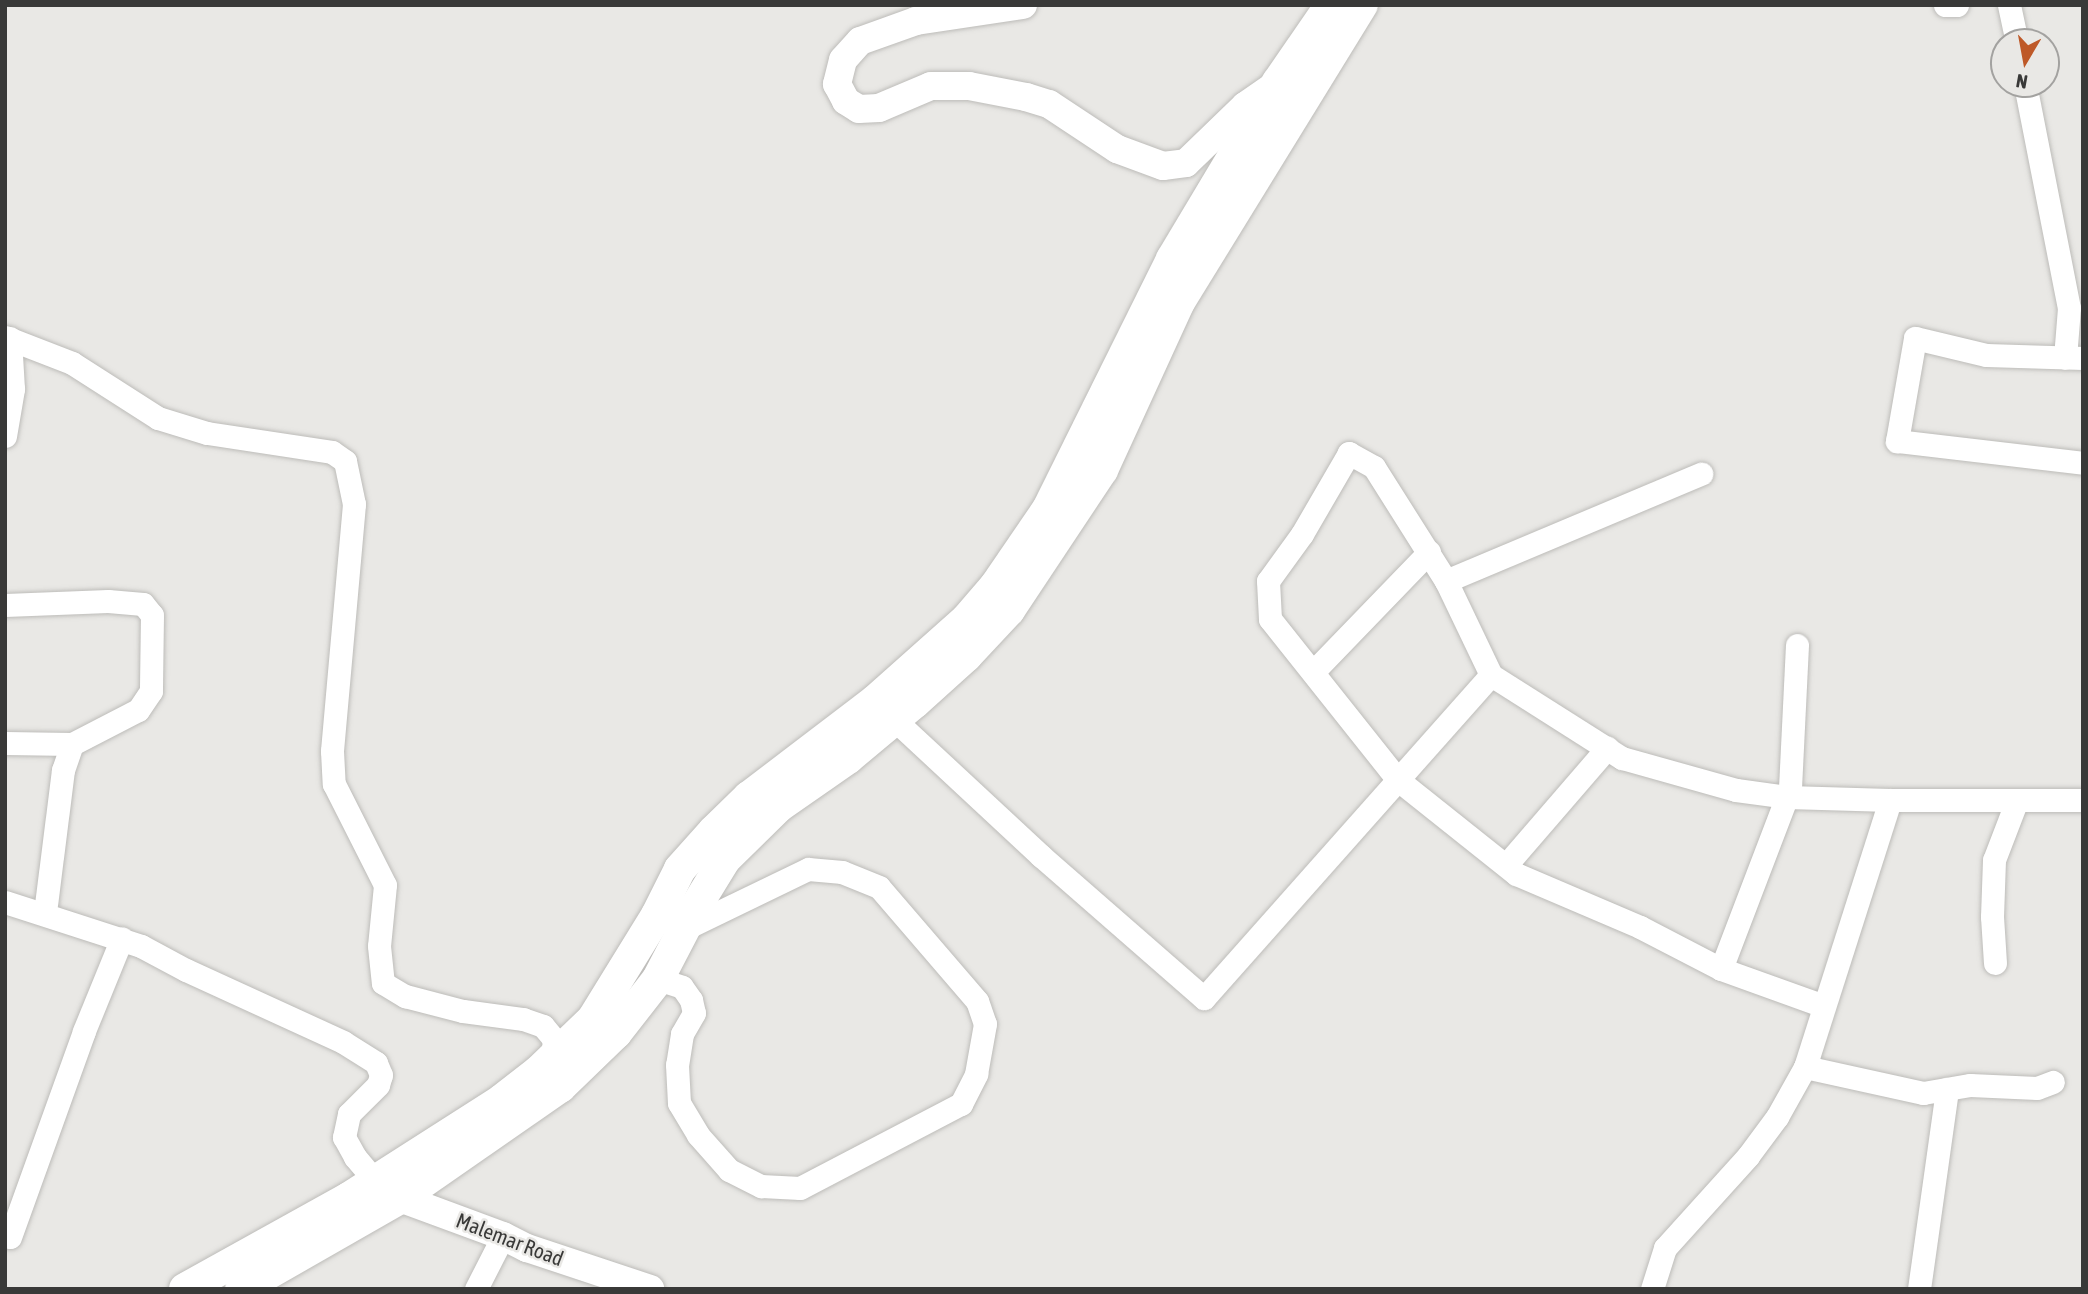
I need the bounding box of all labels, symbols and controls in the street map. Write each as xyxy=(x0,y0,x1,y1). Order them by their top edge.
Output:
north arrow xyxy=(1990,28,2060,98)
text: N xyxy=(2014,70,2029,94)
street label: Malemar Road xyxy=(453,1207,567,1271)

